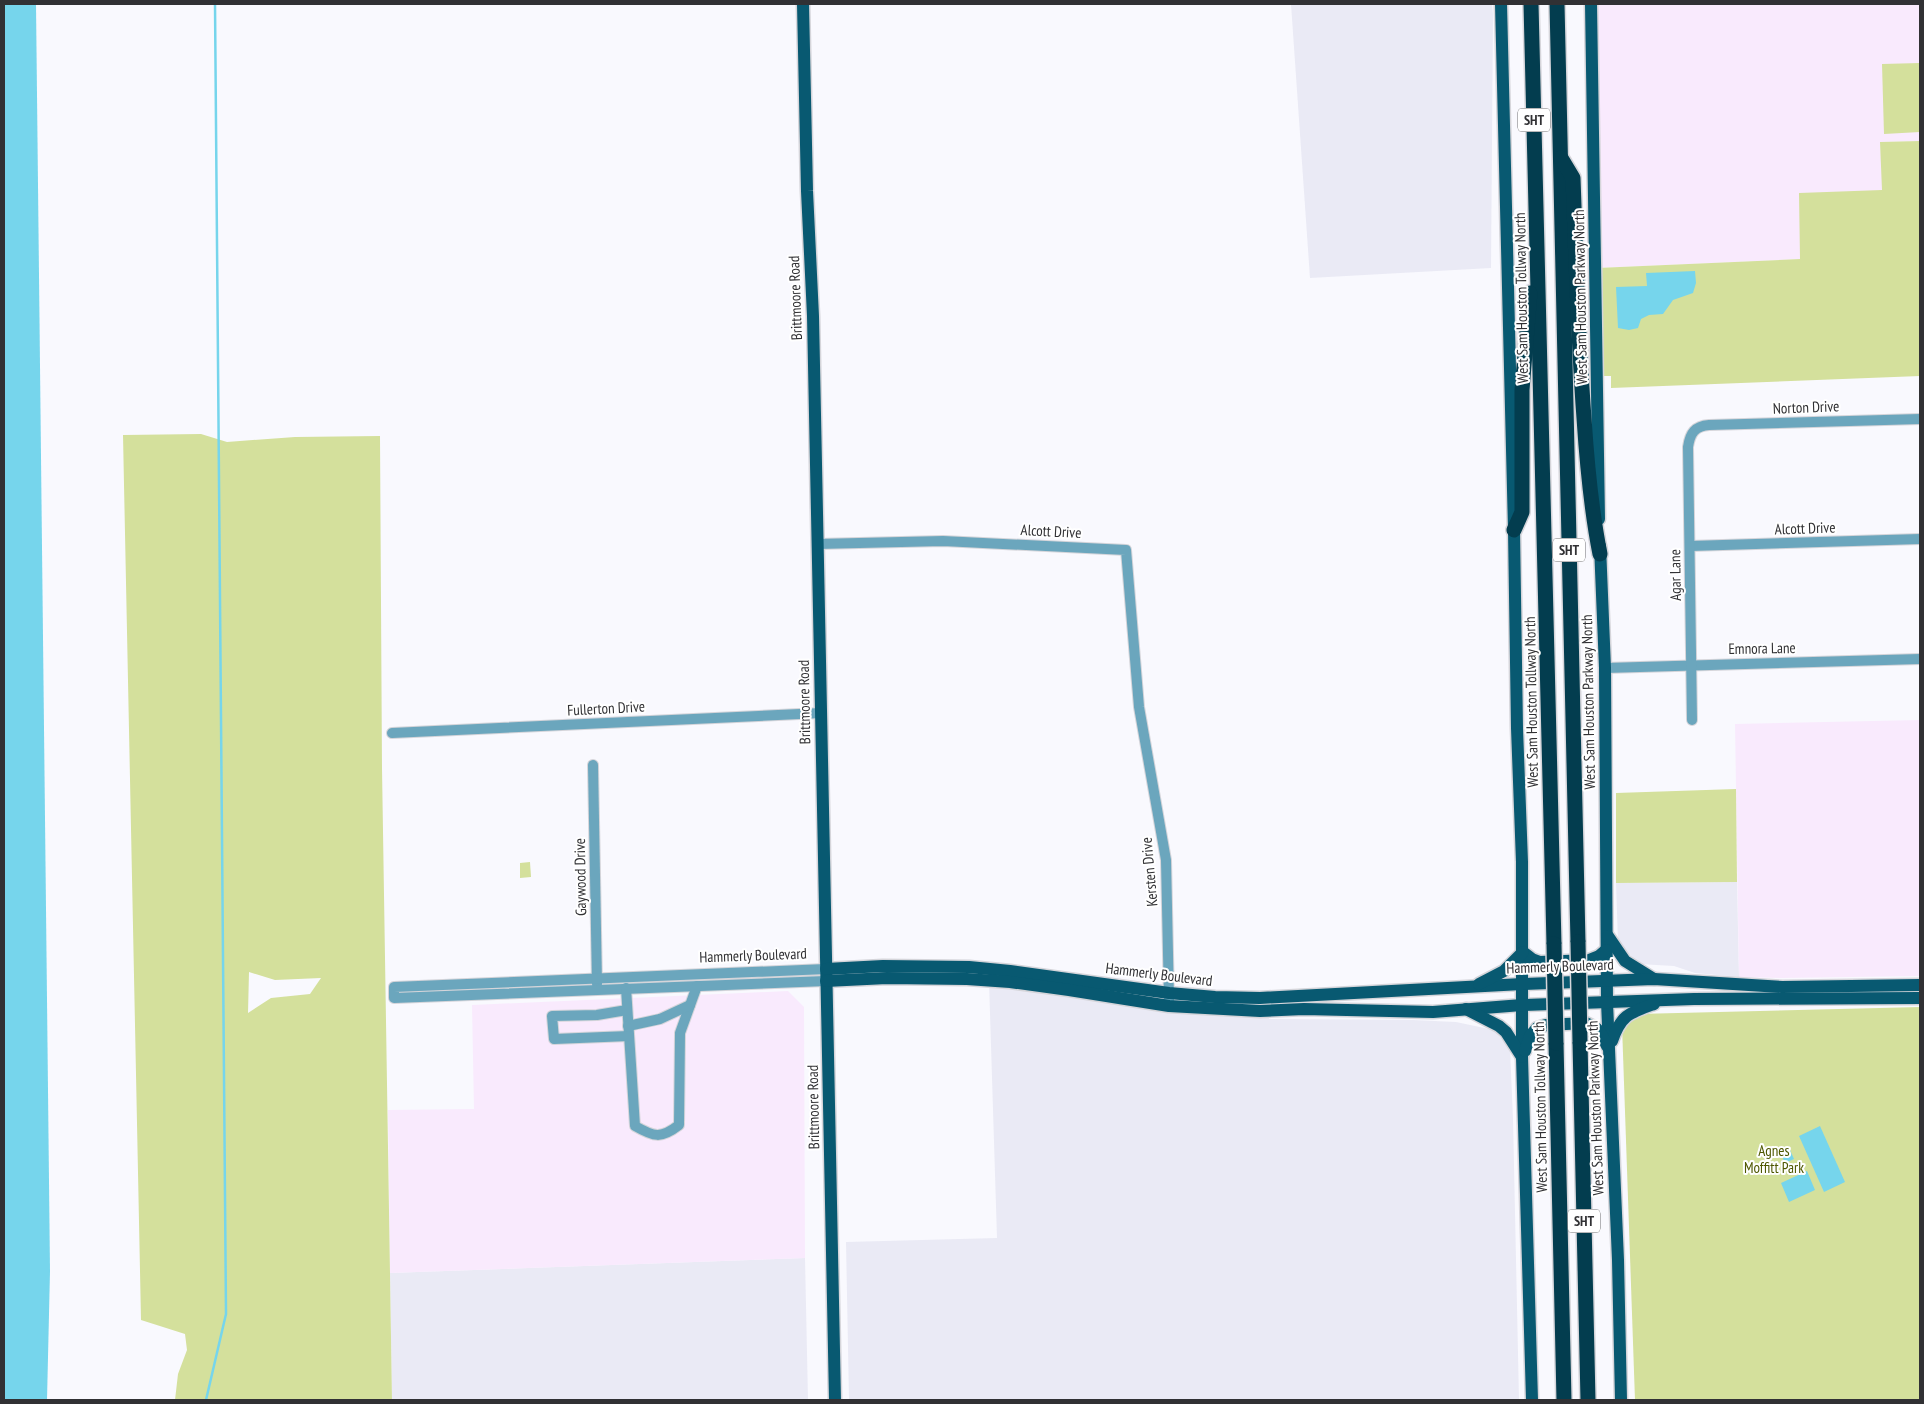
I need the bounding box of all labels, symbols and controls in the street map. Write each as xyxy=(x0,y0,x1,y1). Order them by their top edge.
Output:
road number: SHT xyxy=(1518,108,1550,132)
street label: West Sam Houston Parkway North xyxy=(1569,209,1591,385)
street label: West Sam Houston Tollway North xyxy=(1510,212,1532,384)
street label: Brittmoore Road xyxy=(784,255,806,341)
street label: Norton Drive xyxy=(1772,396,1840,418)
street label: Alcott Drive xyxy=(1774,517,1836,539)
street label: Alcott Drive xyxy=(1020,520,1082,542)
road number: SHT xyxy=(1553,538,1585,562)
street label: Agar Lane xyxy=(1665,549,1685,601)
street label: West Sam Houston Parkway North xyxy=(1577,614,1599,790)
street label: West Sam Houston Tollway North xyxy=(1520,616,1542,788)
street label: Emnora Lane xyxy=(1728,638,1796,658)
street label: Brittmoore Road xyxy=(794,660,814,744)
street label: Fullerton Drive xyxy=(567,696,645,720)
street label: Kersten Drive xyxy=(1137,837,1161,907)
street label: Gaywood Drive xyxy=(570,838,590,916)
street label: Hammerly Boulevard xyxy=(699,944,807,966)
street label: Hammerly Boulevard xyxy=(1506,955,1614,977)
street label: Hammerly Boulevard xyxy=(1104,958,1214,990)
street label: West Sam Houston Parkway North xyxy=(1582,1020,1608,1196)
street label: West Sam Houston Tollway North xyxy=(1529,1021,1551,1193)
street label: Brittmoore Road xyxy=(803,1065,823,1149)
park label: Agnes Moffitt Park xyxy=(1744,1141,1804,1177)
road number: SHT xyxy=(1568,1210,1600,1232)

